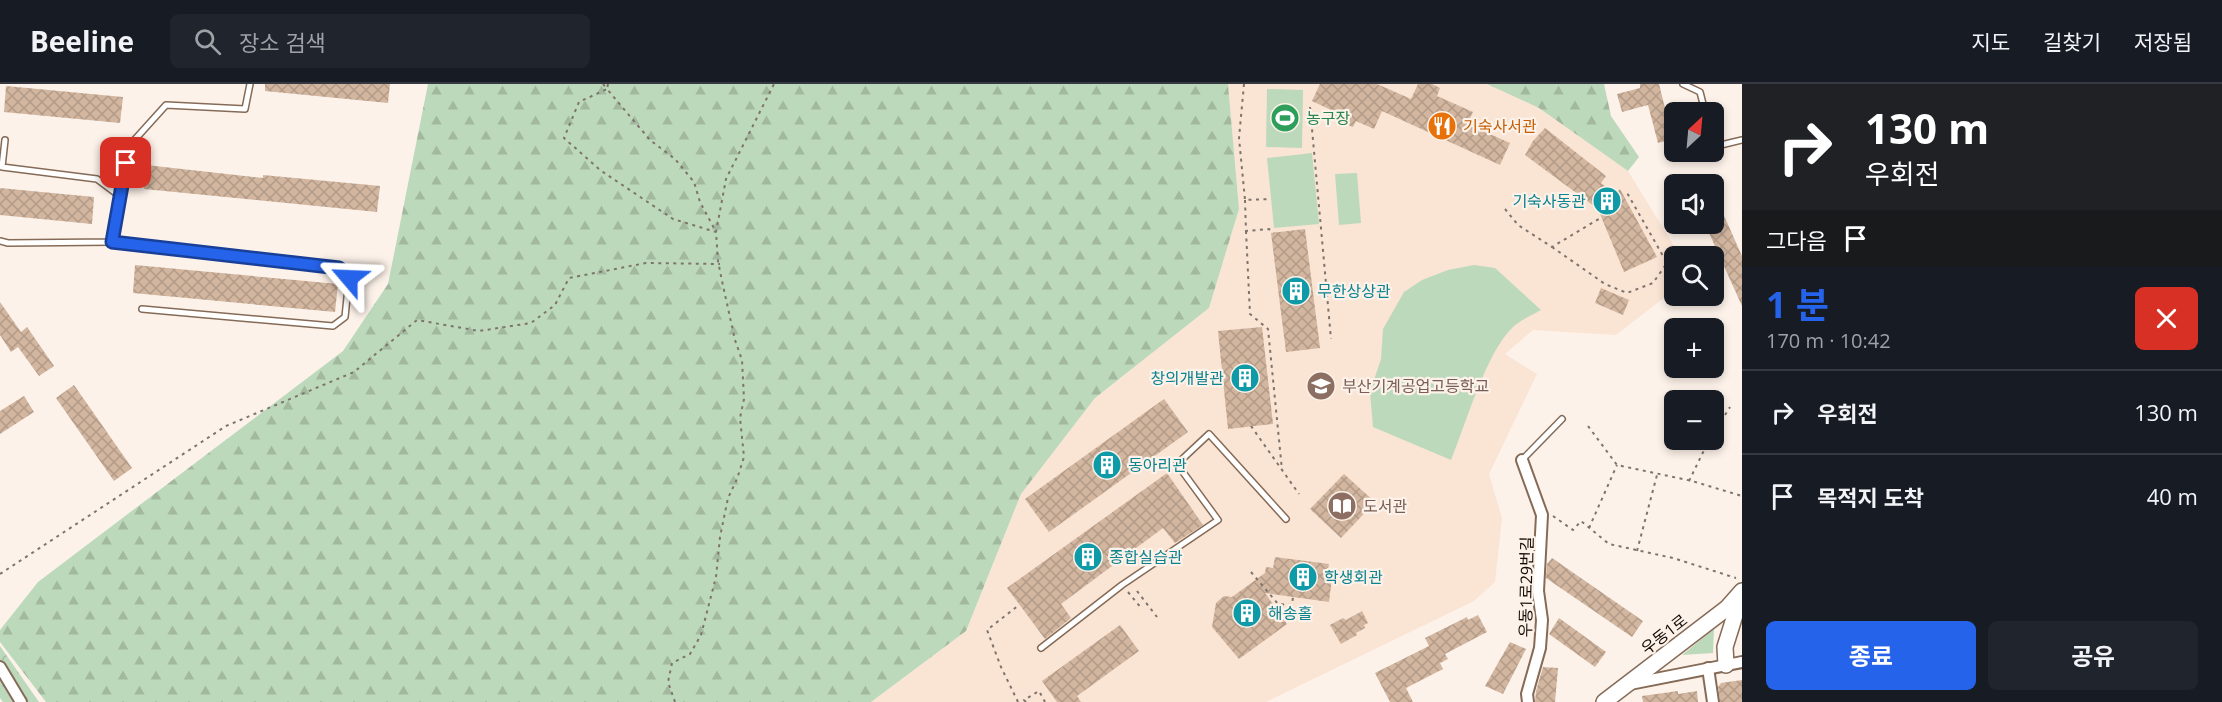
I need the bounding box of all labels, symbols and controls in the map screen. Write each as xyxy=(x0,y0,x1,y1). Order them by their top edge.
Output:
search box xyxy=(170,14,590,68)
text: Beeline xyxy=(30,22,134,60)
icon: search xyxy=(191,25,224,58)
text: 장소 검색 xyxy=(239,27,326,57)
text: 지도 xyxy=(1971,28,2010,56)
text: 길찾기 xyxy=(2043,28,2101,56)
text: 저장됨 xyxy=(2134,28,2192,56)
text: 130 m xyxy=(1865,99,1989,156)
sports icon: 농구장 xyxy=(1269,102,1301,134)
north arrow xyxy=(1664,102,1724,162)
map controls xyxy=(1664,102,1724,450)
place label: 농구장 xyxy=(1306,107,1350,129)
icon: right xyxy=(1766,108,1844,186)
restaurant icon: 기숙사서관 xyxy=(1426,110,1458,142)
place label: 기숙사서관 xyxy=(1463,115,1537,137)
pin xyxy=(100,137,151,188)
icon: arrive xyxy=(109,146,142,179)
text: 우회전 xyxy=(1865,155,1940,192)
button: sound xyxy=(1664,174,1724,234)
building icon: 기숙사동관 xyxy=(1591,185,1623,217)
place label: 기숙사동관 xyxy=(1512,190,1586,212)
icon: arrive xyxy=(1839,222,1872,255)
text: 그다음 xyxy=(1766,225,1827,255)
position arrow xyxy=(317,246,381,310)
button: search xyxy=(1664,246,1724,306)
building icon: 무한상상관 xyxy=(1280,275,1312,307)
place label: 무한상상관 xyxy=(1317,280,1391,302)
text: 1 분 xyxy=(1766,280,1829,329)
button: close xyxy=(2135,287,2198,350)
button: + xyxy=(1664,318,1724,378)
text: 170 m · 10:42 xyxy=(1766,327,1891,354)
building icon: 창의개발관 xyxy=(1229,362,1261,394)
place label: 창의개발관 xyxy=(1150,367,1224,389)
school or university icon: 부산기계공업고등학교 xyxy=(1305,370,1337,402)
place label: 부산기계공업고등학교 xyxy=(1342,375,1489,397)
button: − xyxy=(1664,390,1724,450)
icon: right xyxy=(1766,396,1799,429)
text: 130 m xyxy=(2134,397,2198,427)
text: 우회전 xyxy=(1817,398,1878,428)
building icon: 동아리관 xyxy=(1091,449,1123,481)
place label: 동아리관 xyxy=(1128,454,1187,476)
icon: arrive xyxy=(1766,480,1799,513)
text: 40 m xyxy=(2147,481,2198,511)
text: 목적지 도착 xyxy=(1817,482,1924,512)
library icon: 도서관 xyxy=(1326,490,1358,522)
place label: 도서관 xyxy=(1363,495,1407,517)
street label: 우동1로29번길 xyxy=(1514,536,1538,638)
building icon: 종합실습관 xyxy=(1072,541,1104,573)
place label: 종합실습관 xyxy=(1109,546,1183,568)
building icon: 학생회관 xyxy=(1287,561,1319,593)
place label: 학생회관 xyxy=(1324,566,1383,588)
building icon: 해송홀 xyxy=(1231,597,1263,629)
place label: 해송홀 xyxy=(1268,602,1312,624)
street label: 우동1로 xyxy=(1636,609,1692,659)
button: 종료 xyxy=(1766,621,1976,690)
button: 공유 xyxy=(1988,621,2198,690)

